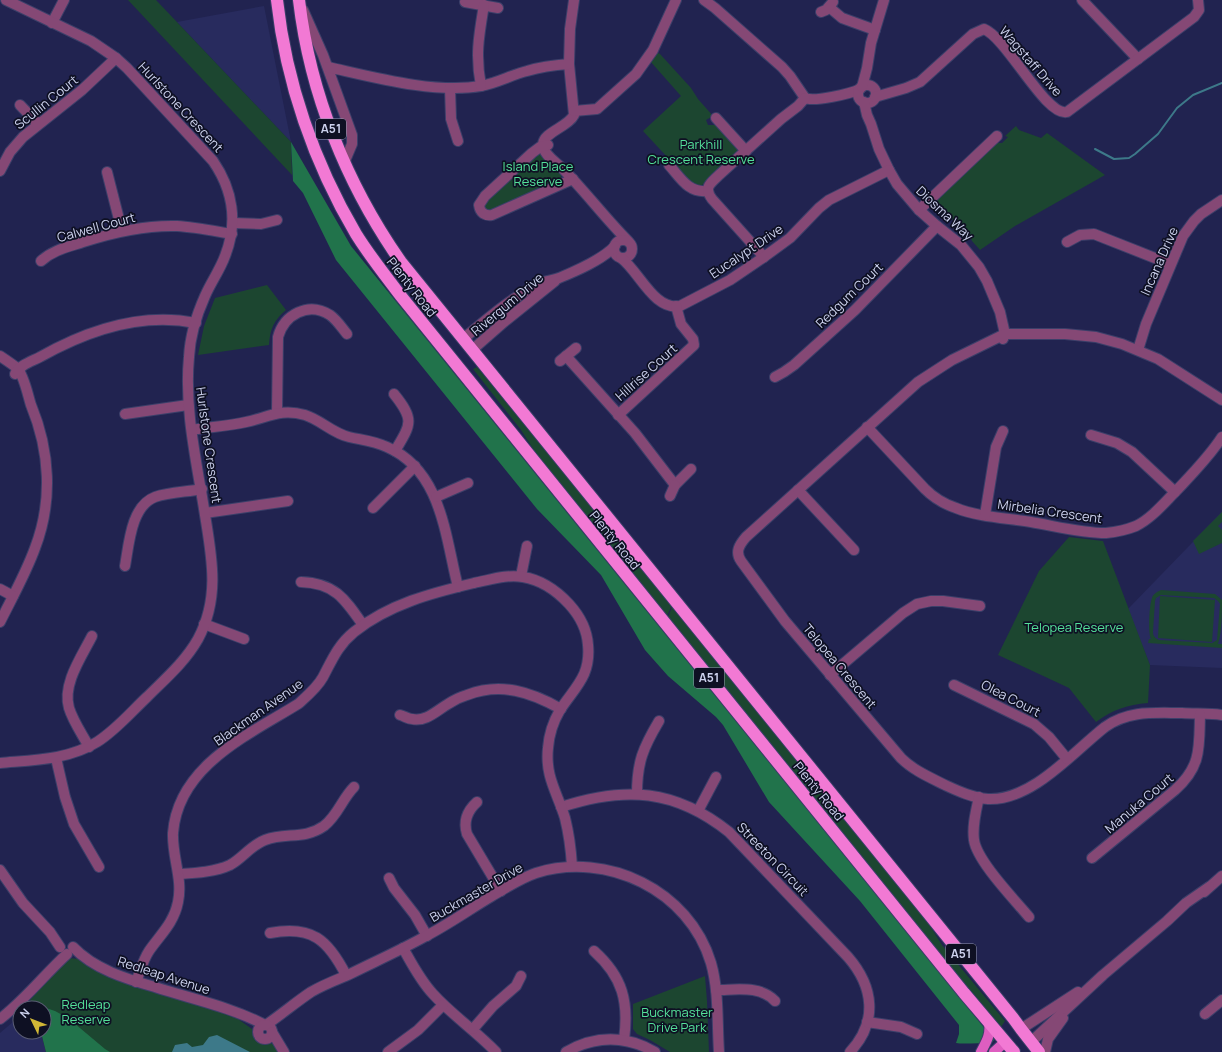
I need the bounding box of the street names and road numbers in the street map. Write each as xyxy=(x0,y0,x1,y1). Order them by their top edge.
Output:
street label: Wagstaff Drive xyxy=(996,22,1067,100)
street label: Hurlstone Crescent xyxy=(134,58,228,156)
street label: Scullin Court xyxy=(10,71,82,133)
road number: A51 xyxy=(316,119,346,139)
street label: Diosma Way xyxy=(912,182,978,244)
street label: Calwell Court xyxy=(55,208,137,246)
street label: Eucalypt Drive xyxy=(706,219,787,282)
street label: Incana Drive xyxy=(1136,224,1182,298)
street label: Plenty Road xyxy=(383,253,441,321)
street label: Redgum Court xyxy=(811,258,887,332)
street label: Rivergum Drive xyxy=(467,268,547,340)
street label: Hillrise Court xyxy=(611,339,681,405)
street label: Hurlstone Crescent xyxy=(192,386,226,504)
street label: Mirbelia Crescent xyxy=(997,495,1103,527)
street label: Plenty Road xyxy=(586,507,644,573)
street label: Telopea Crescent xyxy=(799,620,881,712)
road number: A51 xyxy=(694,668,724,688)
street label: Blackman Avenue xyxy=(210,674,306,749)
street label: Olea Court xyxy=(978,675,1044,721)
street label: Plenty Road xyxy=(790,758,848,824)
street label: Manuka Court xyxy=(1101,769,1177,837)
street label: Streeton Circuit xyxy=(733,818,813,900)
street label: Buckmaster Drive xyxy=(426,858,526,926)
road number: A51 xyxy=(946,944,976,964)
street label: Redleap Avenue xyxy=(116,952,213,999)

